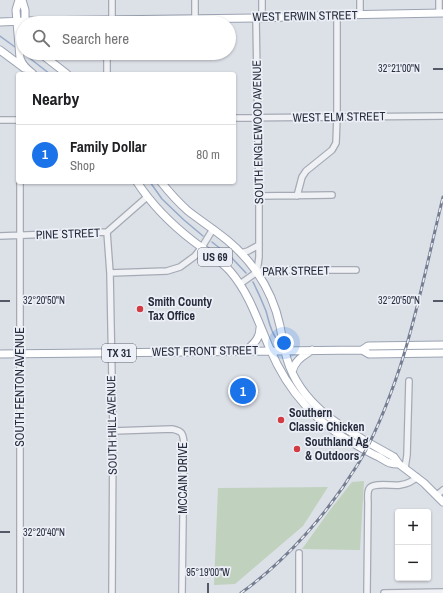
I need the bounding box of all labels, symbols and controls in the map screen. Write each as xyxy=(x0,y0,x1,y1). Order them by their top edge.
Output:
street label: WEST ERWIN STREET xyxy=(252,7,358,25)
search box xyxy=(16,16,236,60)
icon: search xyxy=(30,27,52,49)
text: Search here xyxy=(62,28,129,49)
street label: SOUTH ENGLEWOOD AVENUE xyxy=(249,60,267,204)
text: 32°21'00"N xyxy=(378,62,420,75)
text: Nearby xyxy=(32,87,79,110)
street label: WEST ELM STREET xyxy=(292,108,386,126)
text: Family Dollar xyxy=(70,136,147,157)
text: 1 xyxy=(42,146,48,163)
text: 80 m xyxy=(196,146,220,163)
text: Shop xyxy=(70,157,95,174)
street label: PINE STREET xyxy=(35,225,101,243)
road number: US 69 xyxy=(198,248,232,266)
street label: PARK STREET xyxy=(262,262,330,280)
text: 32°20'50"N xyxy=(23,294,65,307)
place label: Smith County Tax Office xyxy=(148,294,212,324)
text: 32°20'50"N xyxy=(378,294,420,307)
marker: Smith County Tax Office xyxy=(135,304,145,314)
street label: SOUTH FENTON AVENUE xyxy=(12,327,28,447)
your location xyxy=(274,333,294,353)
street label: WEST FRONT STREET xyxy=(152,342,258,360)
road number: TX 31 xyxy=(102,344,136,362)
street label: SOUTH HILL AVENUE xyxy=(103,375,121,475)
pin: 1 xyxy=(230,376,256,406)
place label: Southern Classic Chicken xyxy=(289,405,364,435)
marker: Southern Classic Chicken xyxy=(276,415,286,425)
place label: Southland Ag & Outdoors xyxy=(305,434,369,464)
street label: MCCAIN DRIVE xyxy=(175,442,191,514)
marker: Southland Ag & Outdoors xyxy=(292,444,302,454)
map controls xyxy=(395,509,431,581)
button: + xyxy=(395,509,431,545)
text: 32°20'40"N xyxy=(23,526,65,539)
button: − xyxy=(395,545,431,581)
text: 95°19'00"W xyxy=(186,566,230,579)

